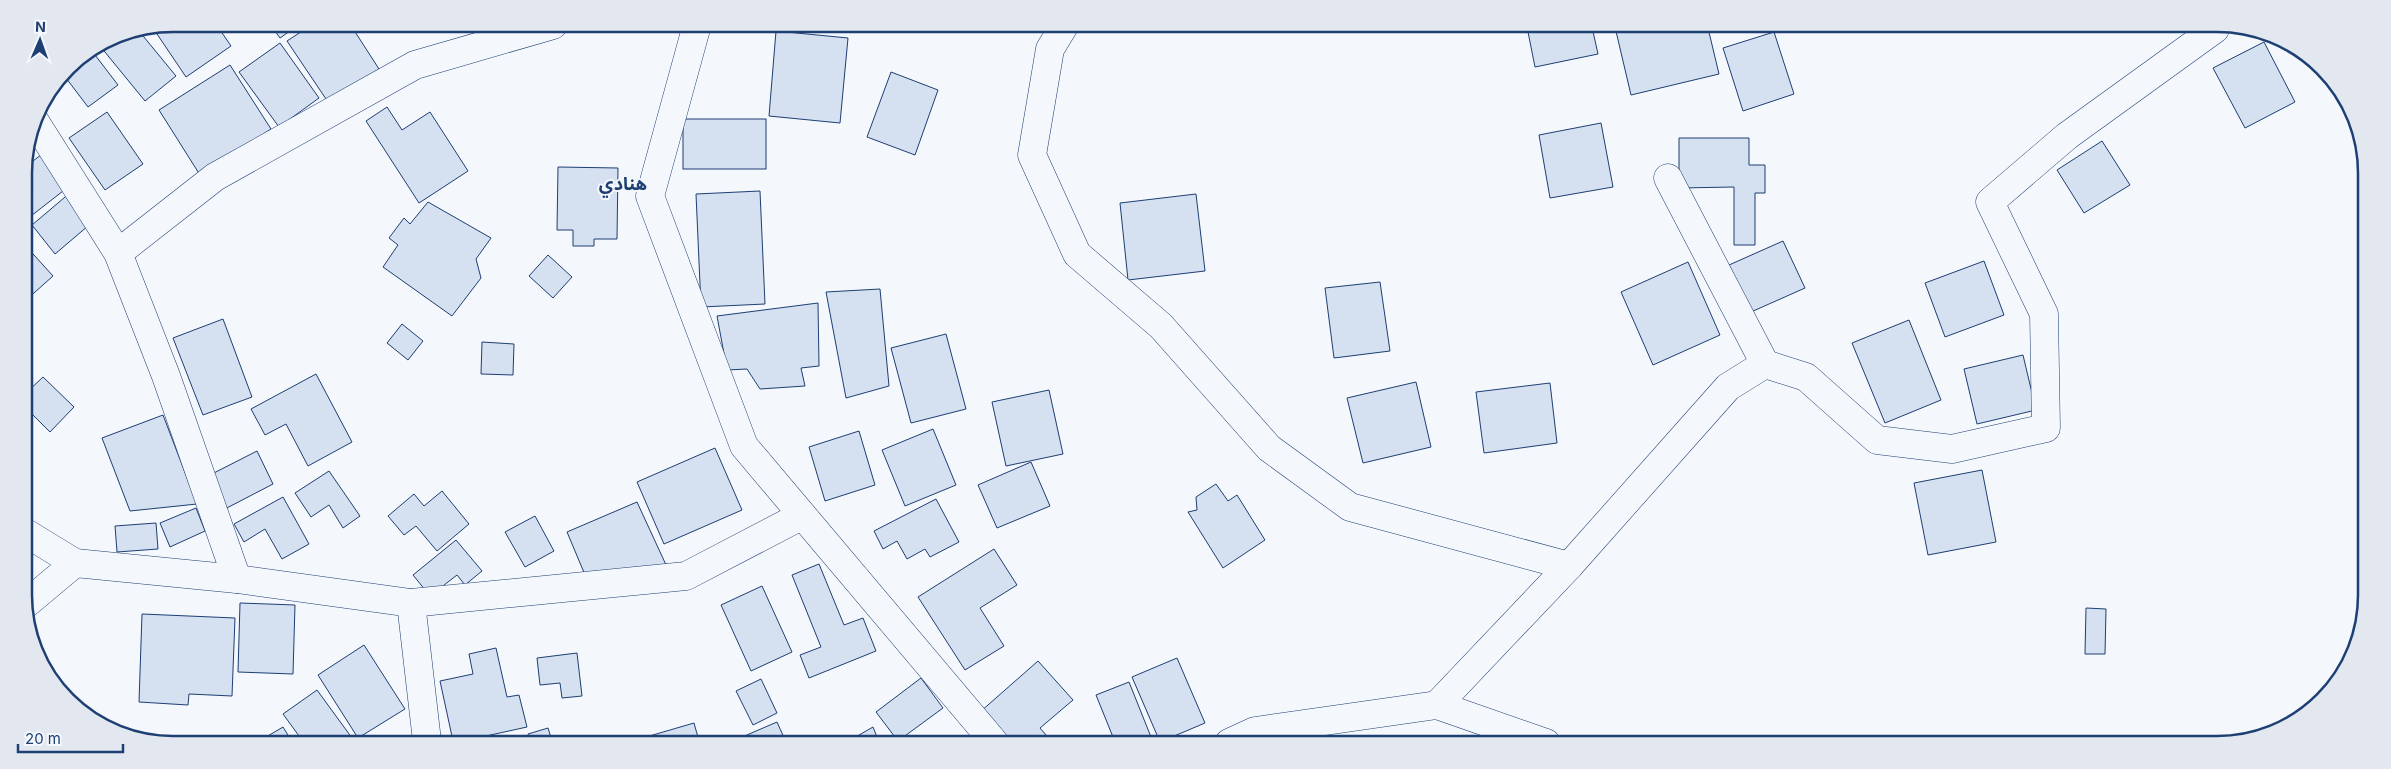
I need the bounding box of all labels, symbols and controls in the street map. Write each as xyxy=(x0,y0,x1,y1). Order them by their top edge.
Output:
north arrow xyxy=(15,15,65,65)
text: N xyxy=(35,18,46,35)
district label: هنادي xyxy=(599,173,647,198)
scale bar xyxy=(18,722,122,754)
text: 20 m xyxy=(25,729,61,748)

